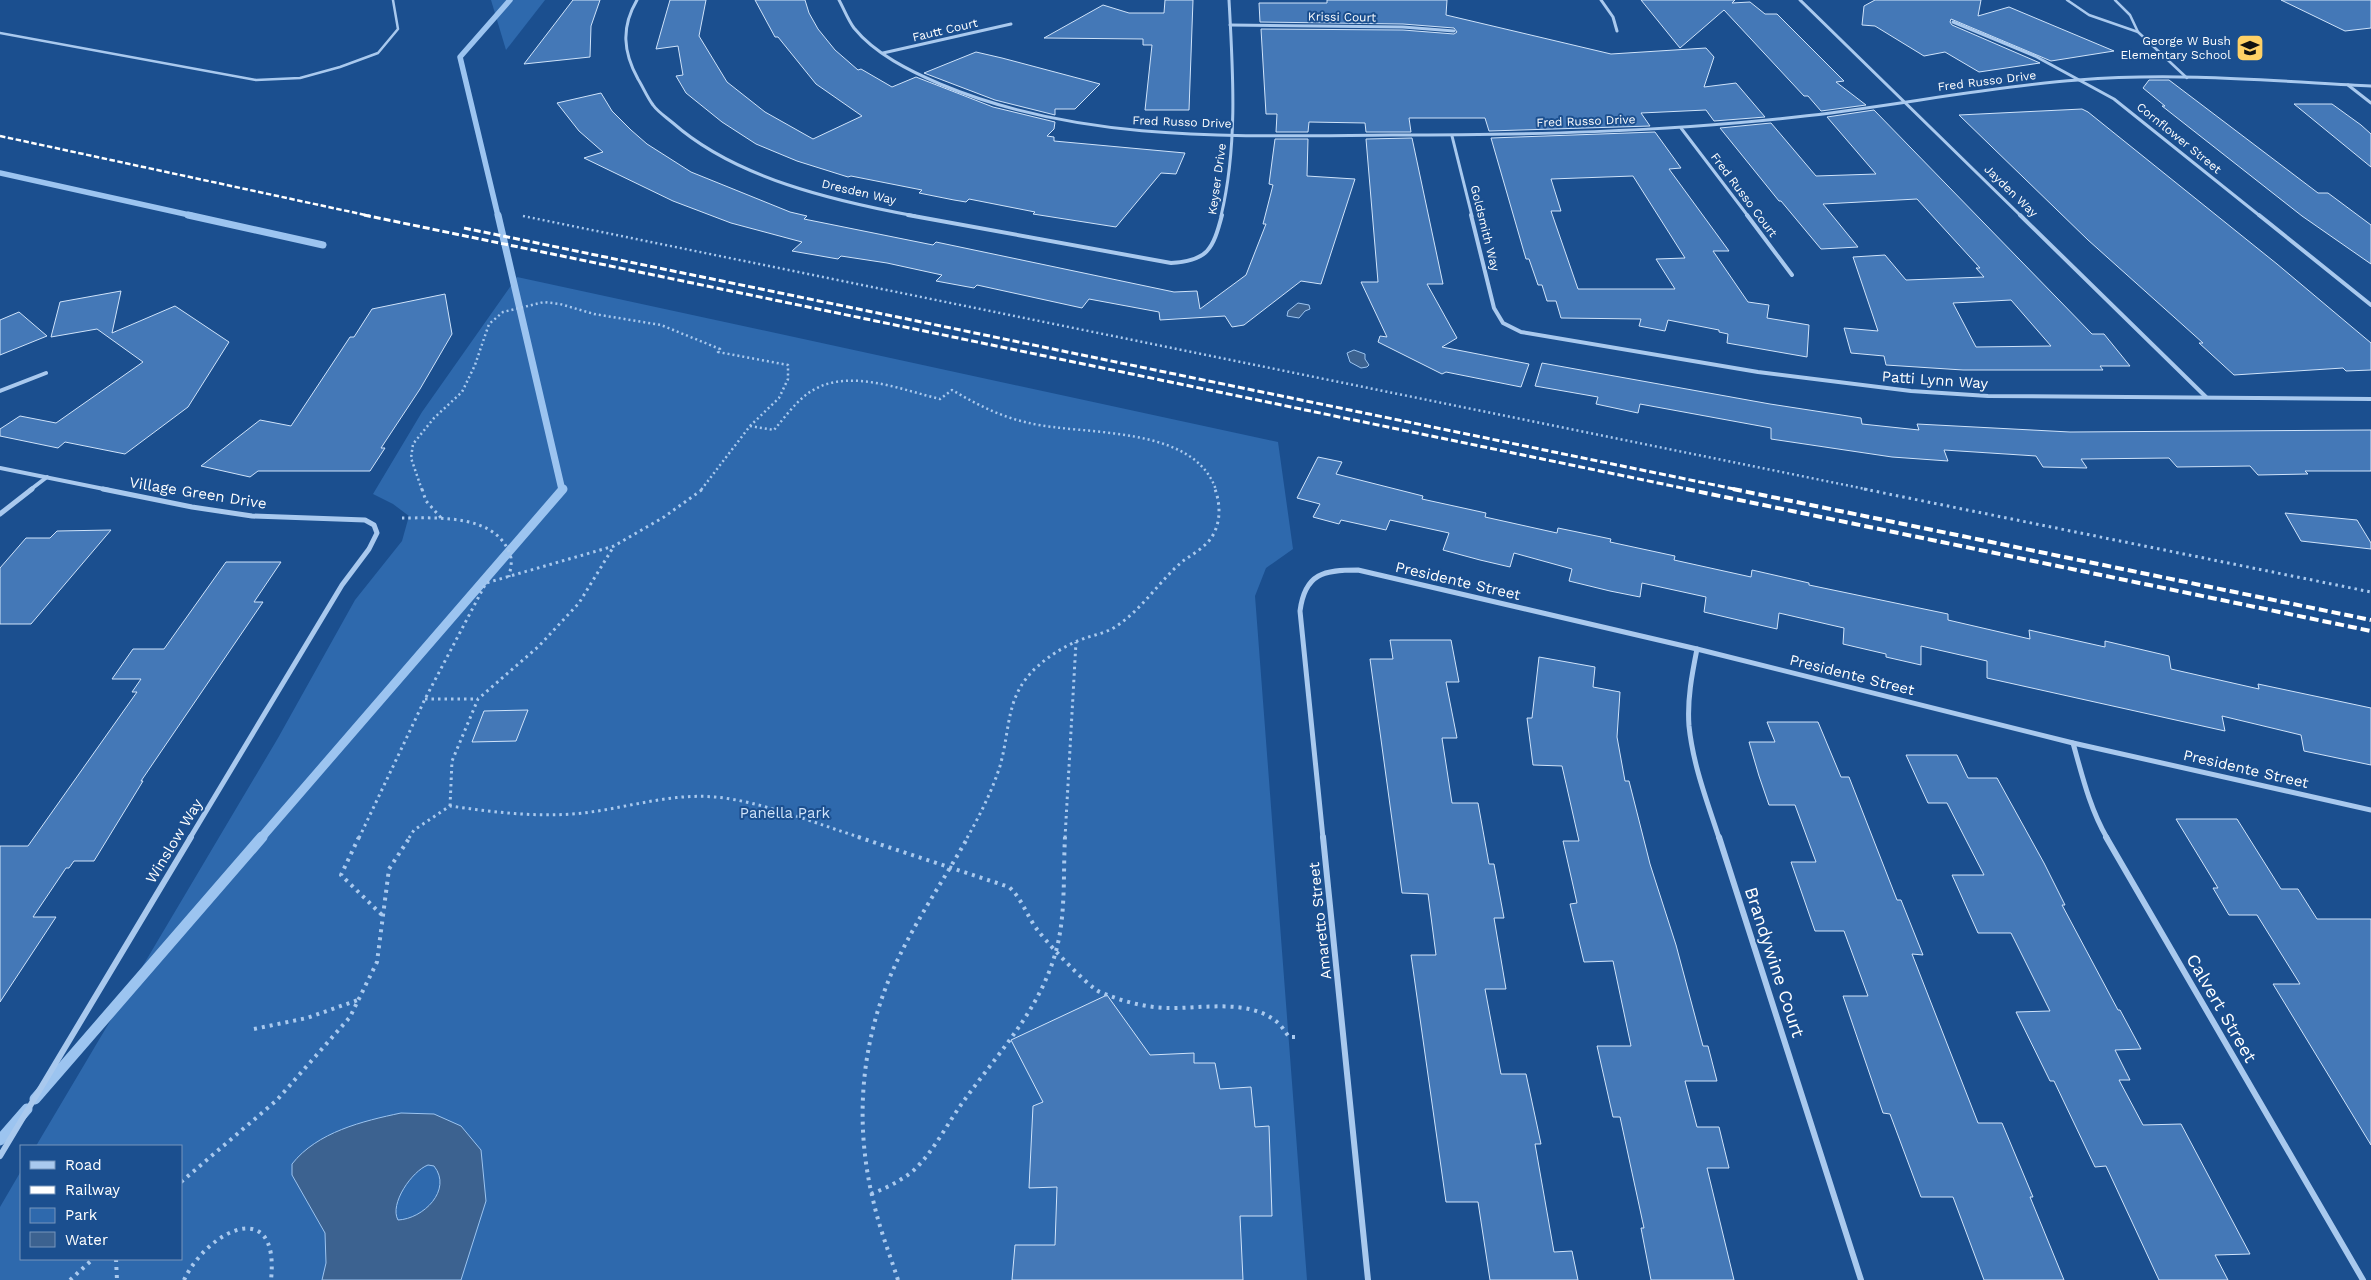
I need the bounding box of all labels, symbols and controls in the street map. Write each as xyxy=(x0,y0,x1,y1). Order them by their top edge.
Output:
street label: Krissi Court xyxy=(1308,9,1376,25)
street label: Fautt Court xyxy=(911,16,979,44)
school or university icon: George W Bush Elementary School xyxy=(2235,33,2265,63)
place label: George W Bush Elementary School xyxy=(2120,34,2231,62)
street label: Fred Russo Drive xyxy=(1937,68,2037,94)
street label: Cornflower Street xyxy=(2134,100,2224,176)
street label: Fred Russo Drive xyxy=(1536,112,1636,130)
street label: Fred Russo Drive xyxy=(1132,113,1232,131)
street label: Keyser Drive xyxy=(1205,142,1229,216)
street label: Fred Russo Court xyxy=(1708,150,1780,240)
street label: Jayden Way xyxy=(1981,162,2041,220)
street label: Dresden Way xyxy=(820,177,898,208)
street label: Goldsmith Way xyxy=(1468,184,1503,273)
street label: Patti Lynn Way xyxy=(1881,367,1989,393)
street label: Village Green Drive xyxy=(128,473,268,513)
street label: Presidente Street xyxy=(1394,558,1523,604)
street label: Presidente Street xyxy=(1788,651,1917,699)
street label: Presidente Street xyxy=(2182,746,2311,792)
street label: Winslow Way xyxy=(142,795,206,887)
park label: Panella Park xyxy=(740,804,831,822)
street label: Amaretto Street xyxy=(1305,861,1335,981)
street label: Brandywine Court xyxy=(1741,884,1809,1040)
street label: Calvert Street xyxy=(2182,950,2262,1067)
legend xyxy=(20,1145,182,1260)
text: Road xyxy=(65,1156,102,1174)
text: Railway xyxy=(65,1181,120,1199)
text: Park xyxy=(65,1206,98,1224)
text: Water xyxy=(65,1231,108,1249)

